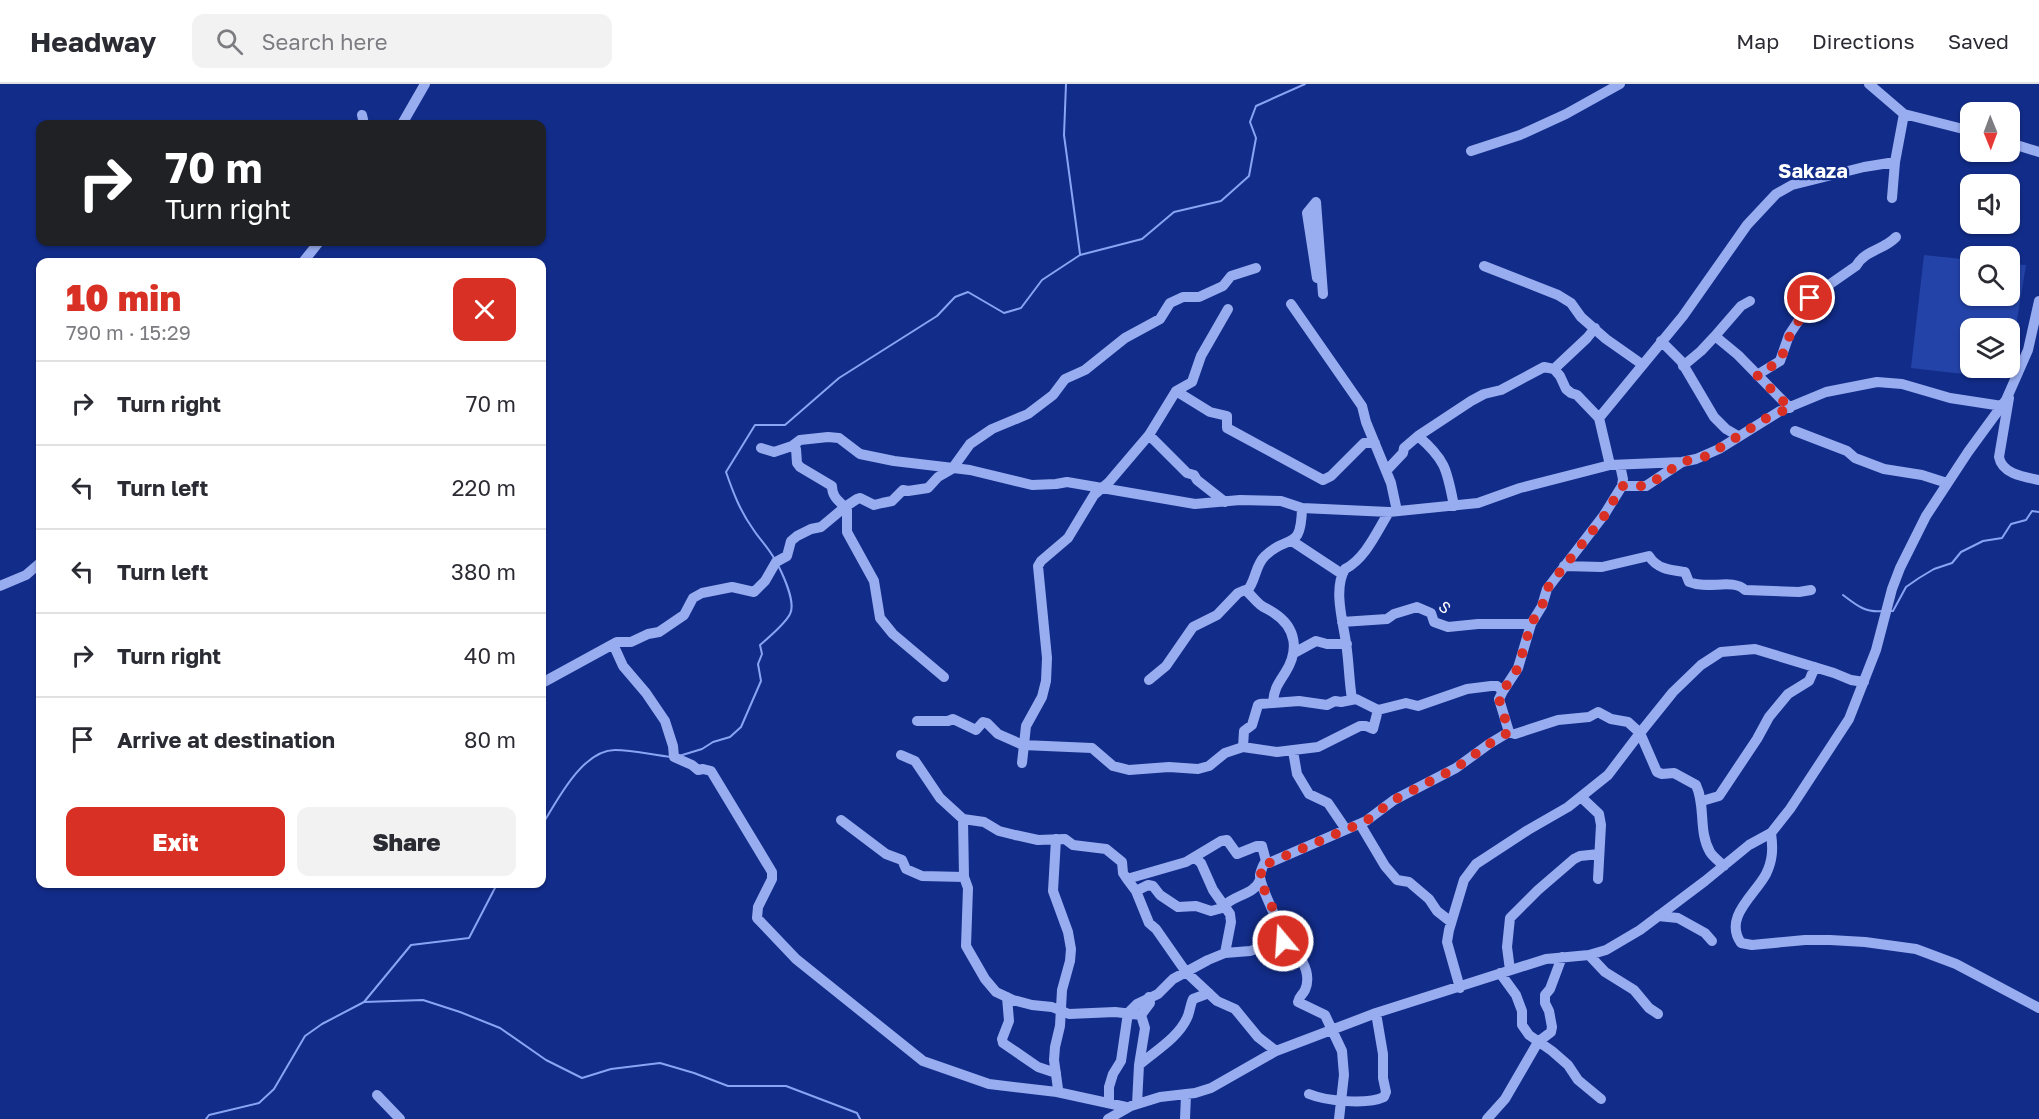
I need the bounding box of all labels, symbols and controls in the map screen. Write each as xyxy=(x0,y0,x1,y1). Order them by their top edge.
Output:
search box xyxy=(192,14,612,68)
text: Headway xyxy=(30,25,156,58)
icon: search xyxy=(213,25,246,58)
text: Search here xyxy=(261,28,387,55)
text: Map xyxy=(1736,28,1779,54)
text: Directions xyxy=(1812,28,1915,54)
text: Saved xyxy=(1948,28,2009,54)
north arrow xyxy=(1960,102,2020,162)
map controls xyxy=(1960,102,2020,378)
text: 70 m xyxy=(165,142,262,192)
icon: right xyxy=(66,144,144,222)
district label: Sakaza xyxy=(1778,158,1848,182)
button: sound xyxy=(1960,174,2020,234)
text: Turn right xyxy=(165,193,291,225)
button: search xyxy=(1960,246,2020,306)
pin xyxy=(1784,272,1835,323)
text: 10 min xyxy=(66,276,181,319)
button: close xyxy=(453,278,516,341)
icon: arrive xyxy=(1793,281,1826,314)
button: layers xyxy=(1960,318,2020,378)
text: 790 m · 15:29 xyxy=(66,320,191,344)
icon: right xyxy=(66,387,99,420)
text: Turn right xyxy=(117,390,221,417)
text: 70 m xyxy=(466,390,516,417)
icon: left xyxy=(66,471,99,504)
text: Turn left xyxy=(117,474,208,501)
text: 220 m xyxy=(452,474,516,501)
icon: left xyxy=(66,555,99,588)
text: Turn left xyxy=(117,558,208,585)
text: 380 m xyxy=(451,558,516,585)
street label: S xyxy=(1434,596,1456,618)
icon: right xyxy=(66,639,99,672)
text: Turn right xyxy=(117,642,221,669)
text: 40 m xyxy=(464,642,516,669)
icon: arrive xyxy=(66,723,99,756)
text: Arrive at destination xyxy=(117,726,335,753)
text: 80 m xyxy=(464,726,516,753)
button: Exit xyxy=(66,807,285,876)
button: Share xyxy=(297,807,516,876)
position arrow xyxy=(1251,909,1315,973)

